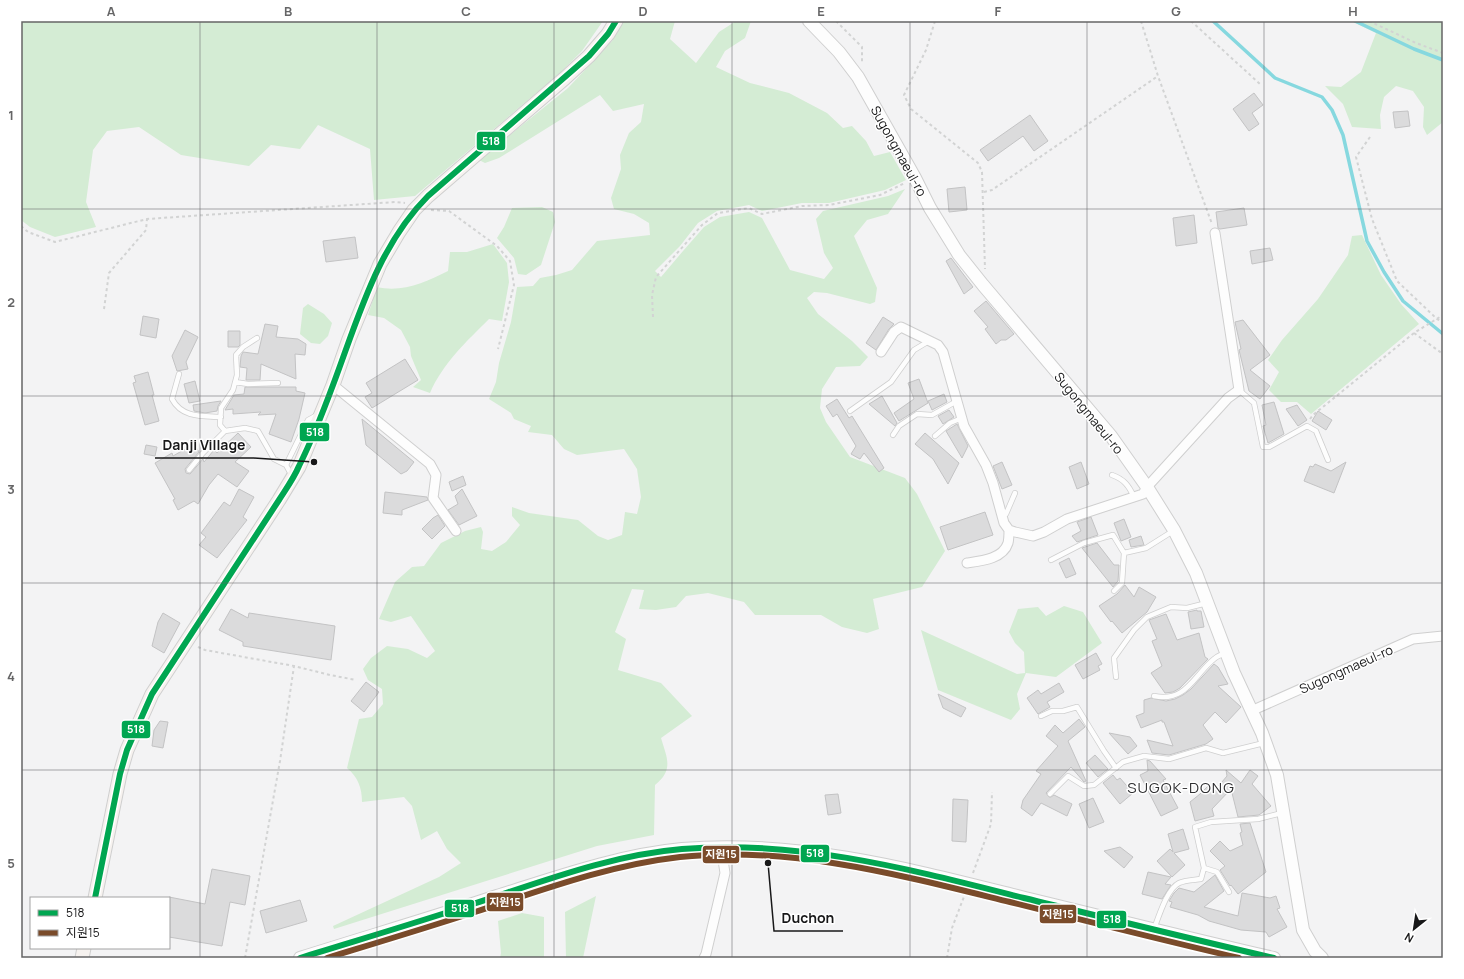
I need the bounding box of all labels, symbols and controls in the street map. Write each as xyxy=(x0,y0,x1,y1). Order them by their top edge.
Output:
text: A xyxy=(107,2,116,20)
text: B xyxy=(284,2,292,20)
text: C xyxy=(461,2,471,20)
text: D xyxy=(638,2,648,20)
text: E xyxy=(817,2,825,20)
text: F xyxy=(995,2,1002,20)
text: G xyxy=(1171,2,1181,20)
text: H xyxy=(1348,2,1358,20)
street label: Sugongmaeul-ro xyxy=(867,103,931,200)
text: 1 xyxy=(8,106,14,124)
line badge: 518 xyxy=(476,131,506,151)
text: 518 xyxy=(482,133,500,148)
text: 2 xyxy=(7,293,15,311)
street label: Sugongmaeul-ro xyxy=(1050,368,1128,458)
line badge: 518 xyxy=(299,422,330,442)
text: 518 xyxy=(306,424,324,439)
callout: Danji Village xyxy=(155,432,254,458)
text: Danji Village xyxy=(163,435,245,454)
text: 3 xyxy=(7,480,15,498)
street label: Sugongmaeul-ro xyxy=(1296,640,1396,698)
text: 4 xyxy=(7,667,15,685)
line badge: 518 xyxy=(121,720,151,739)
text: 518 xyxy=(127,721,145,736)
district label: SUGOK-DONG xyxy=(1127,777,1235,798)
line badge: 518 xyxy=(800,844,830,863)
line badge: 지원15 xyxy=(702,845,740,864)
text: 518 xyxy=(806,845,824,860)
text: 지원15 xyxy=(705,846,737,861)
text: 5 xyxy=(7,854,15,872)
line badge: 지원15 xyxy=(486,892,524,912)
text: 지원15 xyxy=(489,894,521,909)
legend xyxy=(30,897,170,949)
line badge: 518 xyxy=(444,899,475,918)
text: 518 xyxy=(451,900,469,915)
text: 518 xyxy=(66,904,85,921)
line badge: 지원15 xyxy=(1039,904,1077,924)
callout: Duchon xyxy=(774,905,843,931)
text: 지원15 xyxy=(1042,906,1074,921)
text: Duchon xyxy=(782,908,834,927)
north arrow xyxy=(1394,909,1434,949)
line badge: 518 xyxy=(1096,910,1127,929)
text: 518 xyxy=(1103,911,1121,926)
text: 지원15 xyxy=(66,924,100,941)
text: N xyxy=(1401,930,1416,947)

